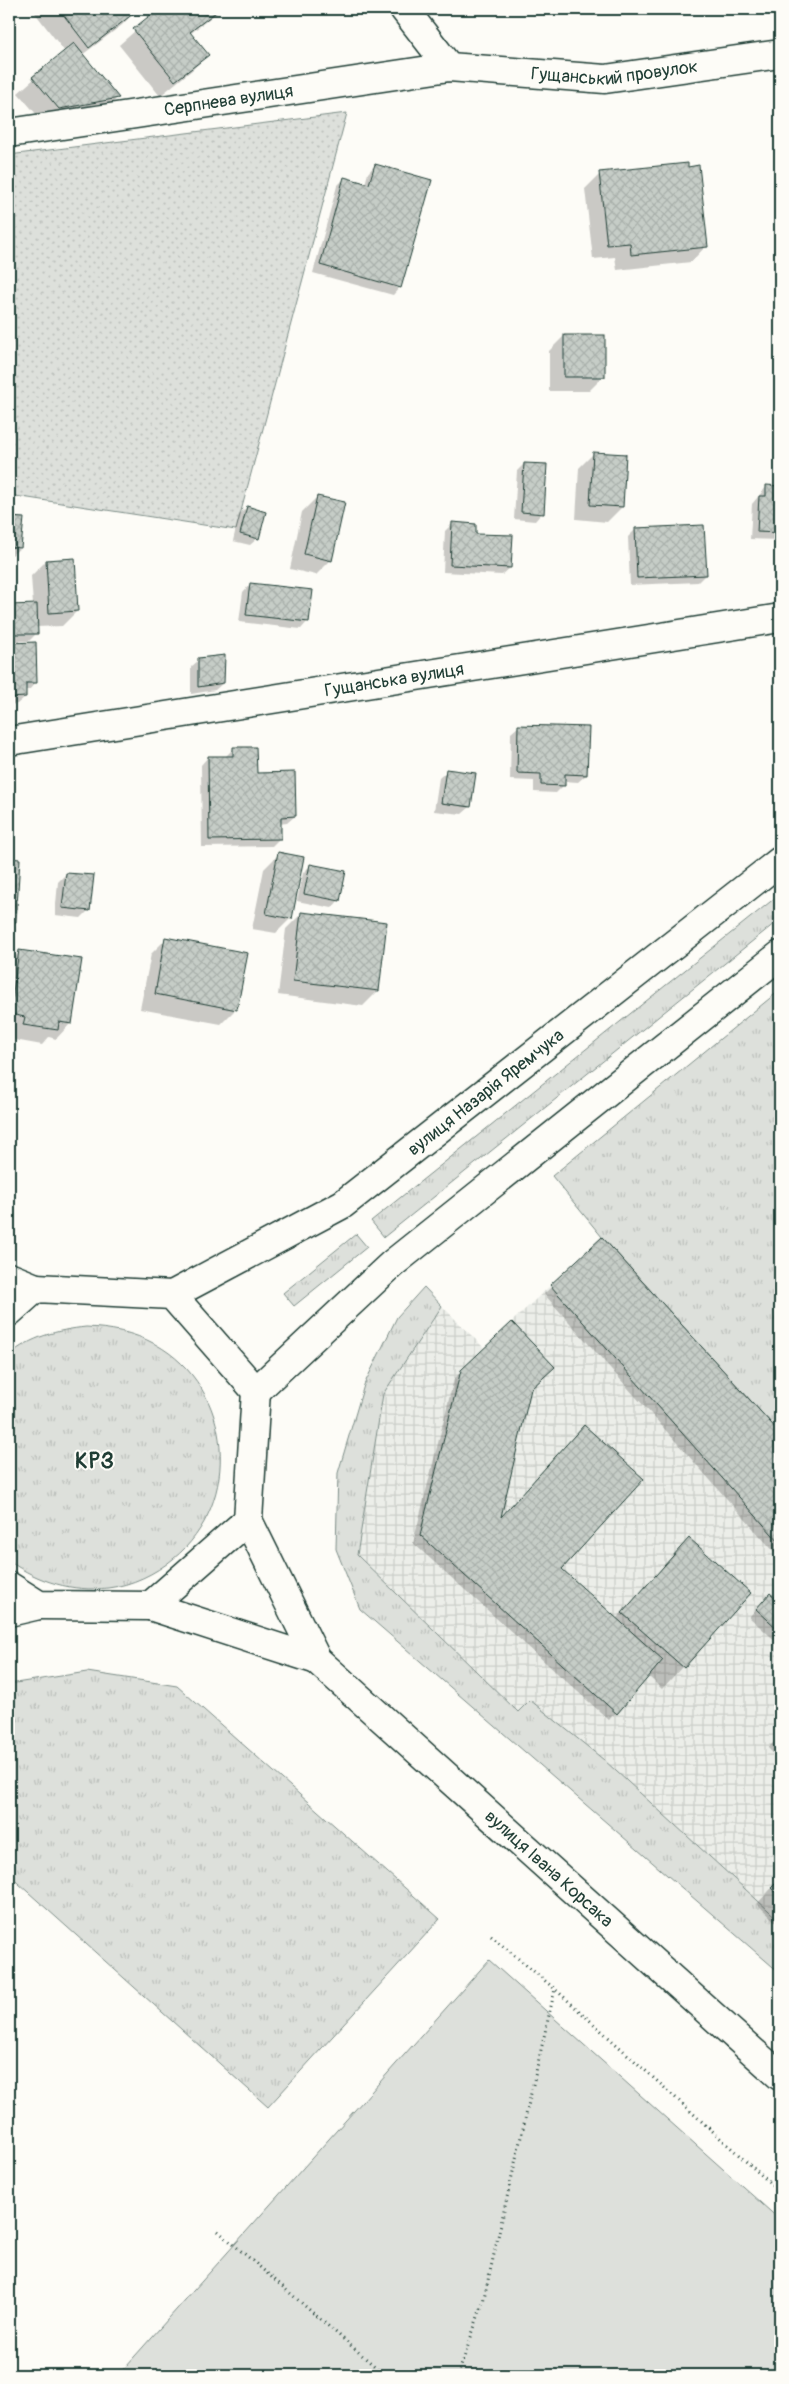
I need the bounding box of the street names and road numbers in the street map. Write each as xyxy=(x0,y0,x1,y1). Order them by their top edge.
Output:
street label: Гущанський провулок xyxy=(530,55,699,91)
street label: Серпнева вулиця xyxy=(162,80,295,122)
street label: Гущанська вулиця xyxy=(323,658,466,703)
street label: вулиця Назарія Яремчука xyxy=(403,1024,569,1161)
street label: вулиця Івана Корсака xyxy=(480,1805,618,1933)

